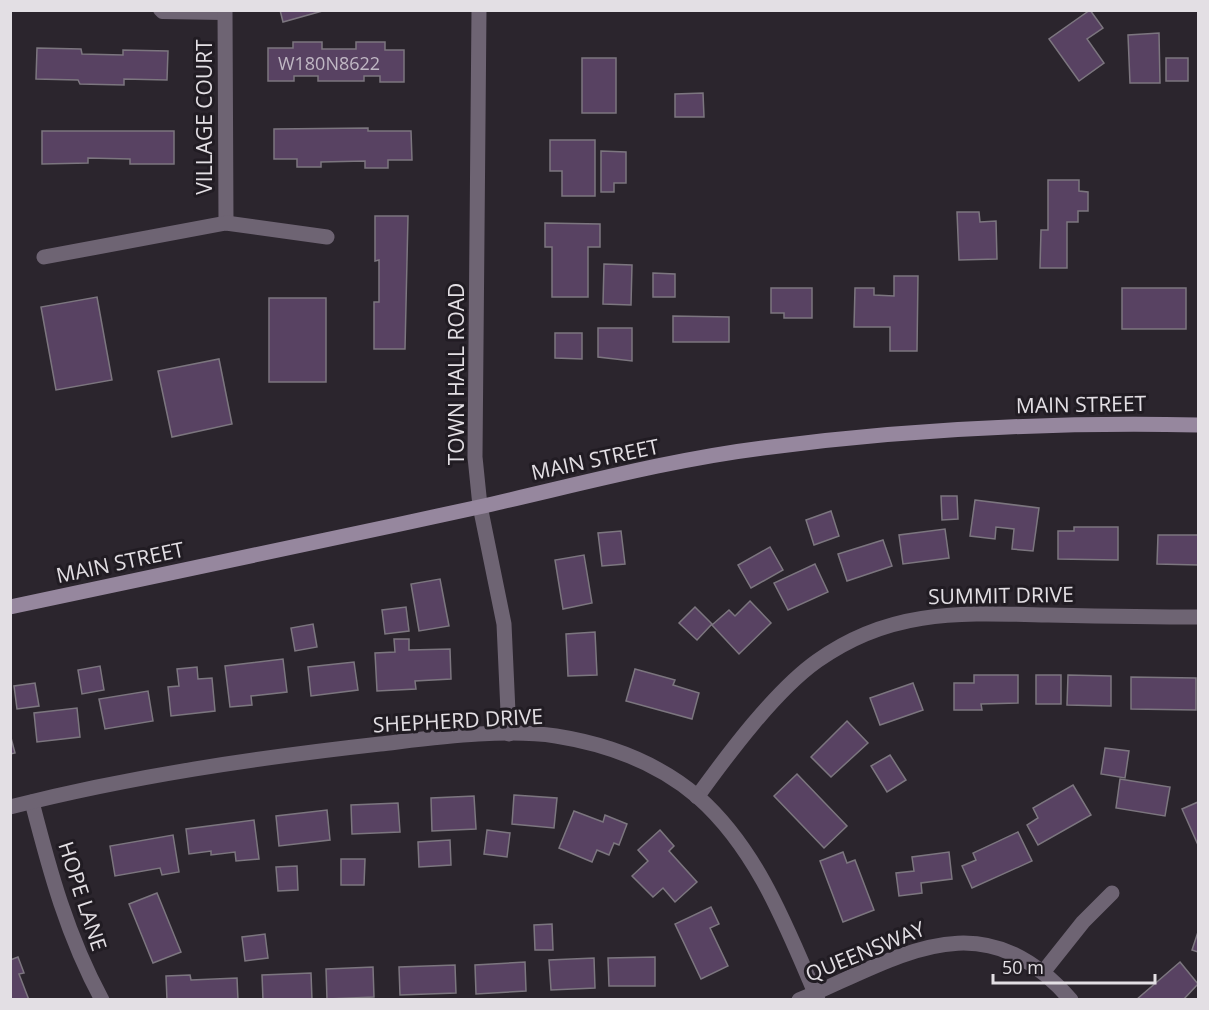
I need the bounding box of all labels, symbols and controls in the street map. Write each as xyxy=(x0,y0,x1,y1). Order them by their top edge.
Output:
street label: VILLAGE COURT xyxy=(190,39,218,195)
house number: W180N8622 xyxy=(278,51,380,75)
street label: TOWN HALL ROAD xyxy=(442,283,470,465)
street label: MAIN STREET xyxy=(1016,389,1147,419)
street label: MAIN STREET xyxy=(528,432,662,486)
street label: MAIN STREET xyxy=(53,535,187,589)
street label: SUMMIT DRIVE xyxy=(928,580,1074,610)
street label: SHEPHERD DRIVE xyxy=(372,702,544,738)
street label: HOPE LANE xyxy=(52,838,114,954)
street label: QUEENSWAY xyxy=(801,914,929,988)
scale bar xyxy=(993,947,1155,985)
text: 50 m xyxy=(1002,955,1044,979)

